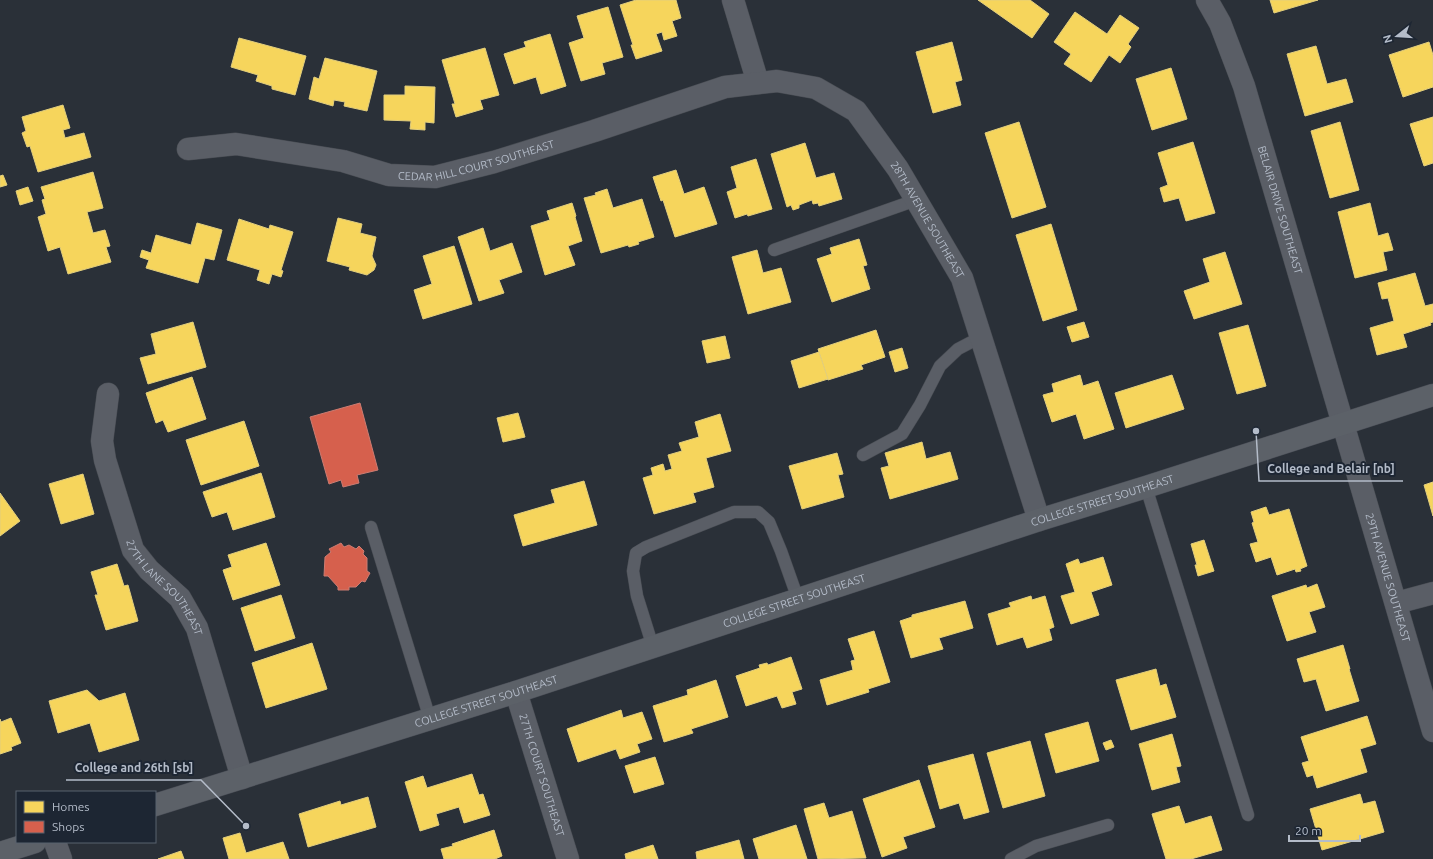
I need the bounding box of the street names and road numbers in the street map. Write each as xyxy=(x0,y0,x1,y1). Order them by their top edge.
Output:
street label: CEDAR HILL COURT SOUTHEAST xyxy=(398,138,556,183)
street label: BELAIR DRIVE SOUTHEAST xyxy=(1256,145,1305,275)
street label: 28TH AVENUE SOUTHEAST xyxy=(888,159,967,280)
street label: COLLEGE STREET SOUTHEAST xyxy=(1029,472,1175,528)
street label: 29TH AVENUE SOUTHEAST xyxy=(1363,512,1413,643)
street label: 27TH LANE SOUTHEAST xyxy=(124,538,205,636)
street label: COLLEGE STREET SOUTHEAST xyxy=(721,572,867,630)
street label: COLLEGE STREET SOUTHEAST xyxy=(413,673,559,729)
street label: 27TH COURT SOUTHEAST xyxy=(517,712,567,838)

